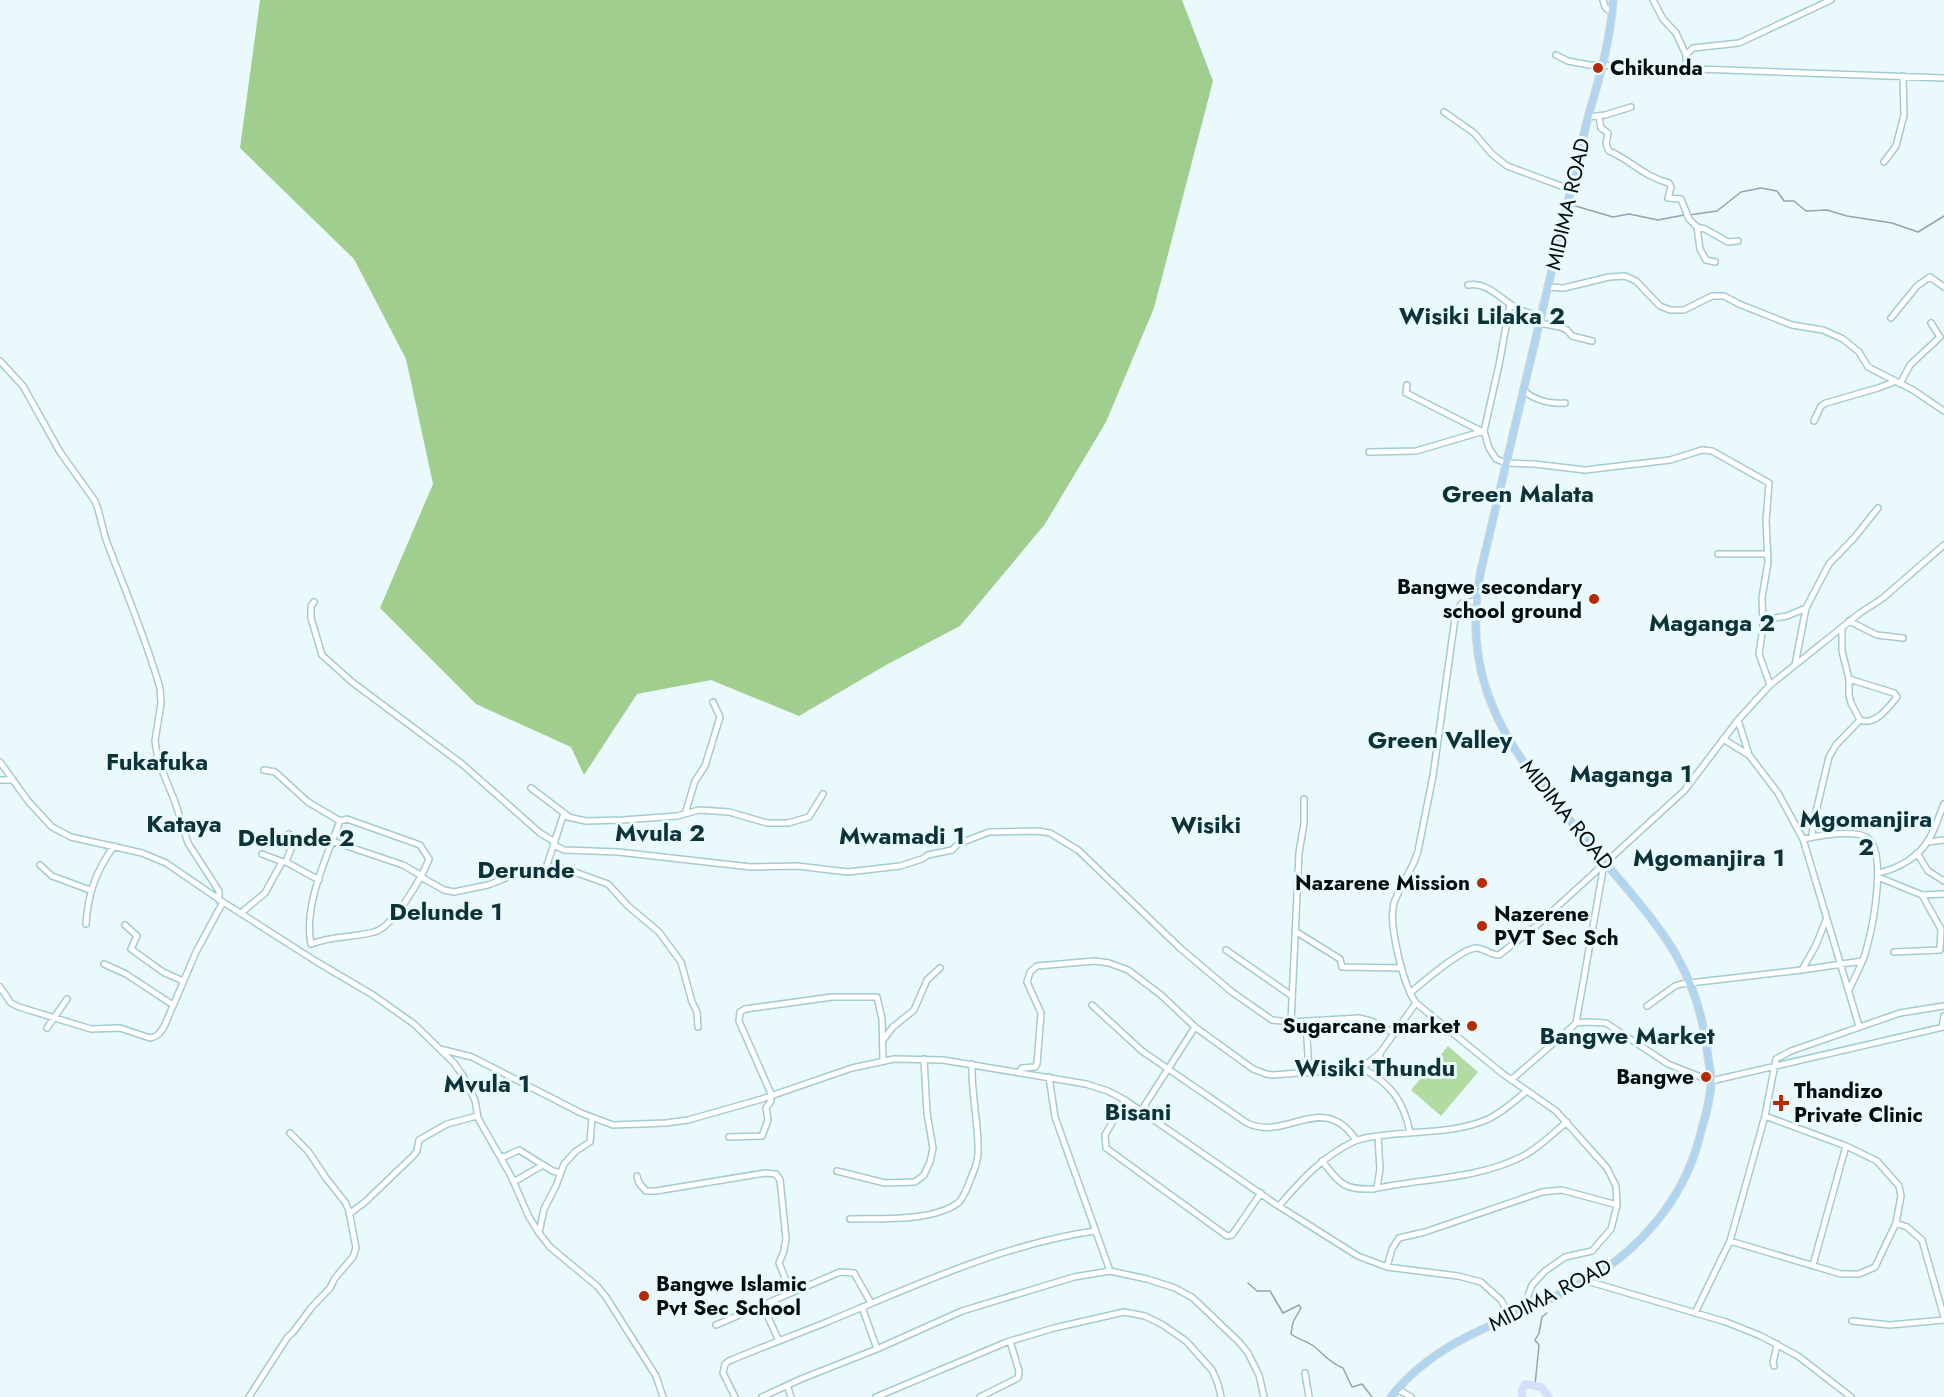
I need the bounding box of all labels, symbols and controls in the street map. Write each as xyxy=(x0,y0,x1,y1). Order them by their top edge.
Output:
place label: Chikunda xyxy=(1610,53,1703,83)
marker: Chikunda xyxy=(1591,61,1605,75)
street label: MIDIMA ROAD xyxy=(1538,135,1598,273)
district label: Wisiki Lilaka 2 xyxy=(1399,298,1565,333)
district label: Green Malata xyxy=(1442,476,1594,511)
place label: Bangwe secondary school ground xyxy=(1397,572,1583,626)
marker: Bangwe secondary school ground xyxy=(1587,592,1601,606)
district label: Maganga 2 xyxy=(1649,605,1775,640)
district label: Green Valley xyxy=(1368,722,1513,757)
district label: Fukafuka xyxy=(106,744,208,779)
street label: MIDIMA ROAD xyxy=(1513,753,1621,877)
district label: Maganga 1 xyxy=(1570,756,1692,791)
district label: Mgomanjira 2 xyxy=(1800,801,1932,864)
district label: Kataya xyxy=(146,806,222,841)
district label: Wisiki xyxy=(1171,807,1241,842)
district label: Mvula 2 xyxy=(615,815,705,850)
district label: Mwamadi 1 xyxy=(839,818,965,853)
district label: Delunde 2 xyxy=(238,820,354,855)
district label: Mgomanjira 1 xyxy=(1633,840,1785,875)
district label: Derunde xyxy=(477,852,575,887)
place label: Nazarene Mission xyxy=(1295,868,1470,898)
marker: Nazarene Mission xyxy=(1475,876,1489,890)
district label: Delunde 1 xyxy=(389,894,503,929)
place label: Nazerene PVT Sec Sch xyxy=(1494,899,1619,953)
marker: Nazerene PVT Sec Sch xyxy=(1475,919,1489,933)
place label: Sugarcane market xyxy=(1283,1011,1460,1041)
district label: Bangwe Market xyxy=(1539,1018,1715,1053)
marker: Sugarcane market xyxy=(1465,1019,1479,1033)
district label: Wisiki Thundu xyxy=(1295,1050,1455,1085)
place label: Bangwe xyxy=(1616,1062,1694,1092)
district label: Mvula 1 xyxy=(444,1066,530,1101)
marker: Bangwe xyxy=(1699,1070,1713,1084)
place label: Thandizo Private Clinic xyxy=(1794,1076,1923,1130)
district label: Bisani xyxy=(1105,1094,1171,1129)
marker: Thandizo Private Clinic xyxy=(1772,1094,1790,1112)
street label: MIDIMA ROAD xyxy=(1483,1251,1617,1339)
place label: Bangwe Islamic Pvt Sec School xyxy=(656,1269,807,1323)
marker: Bangwe Islamic Pvt Sec School xyxy=(637,1289,651,1303)

